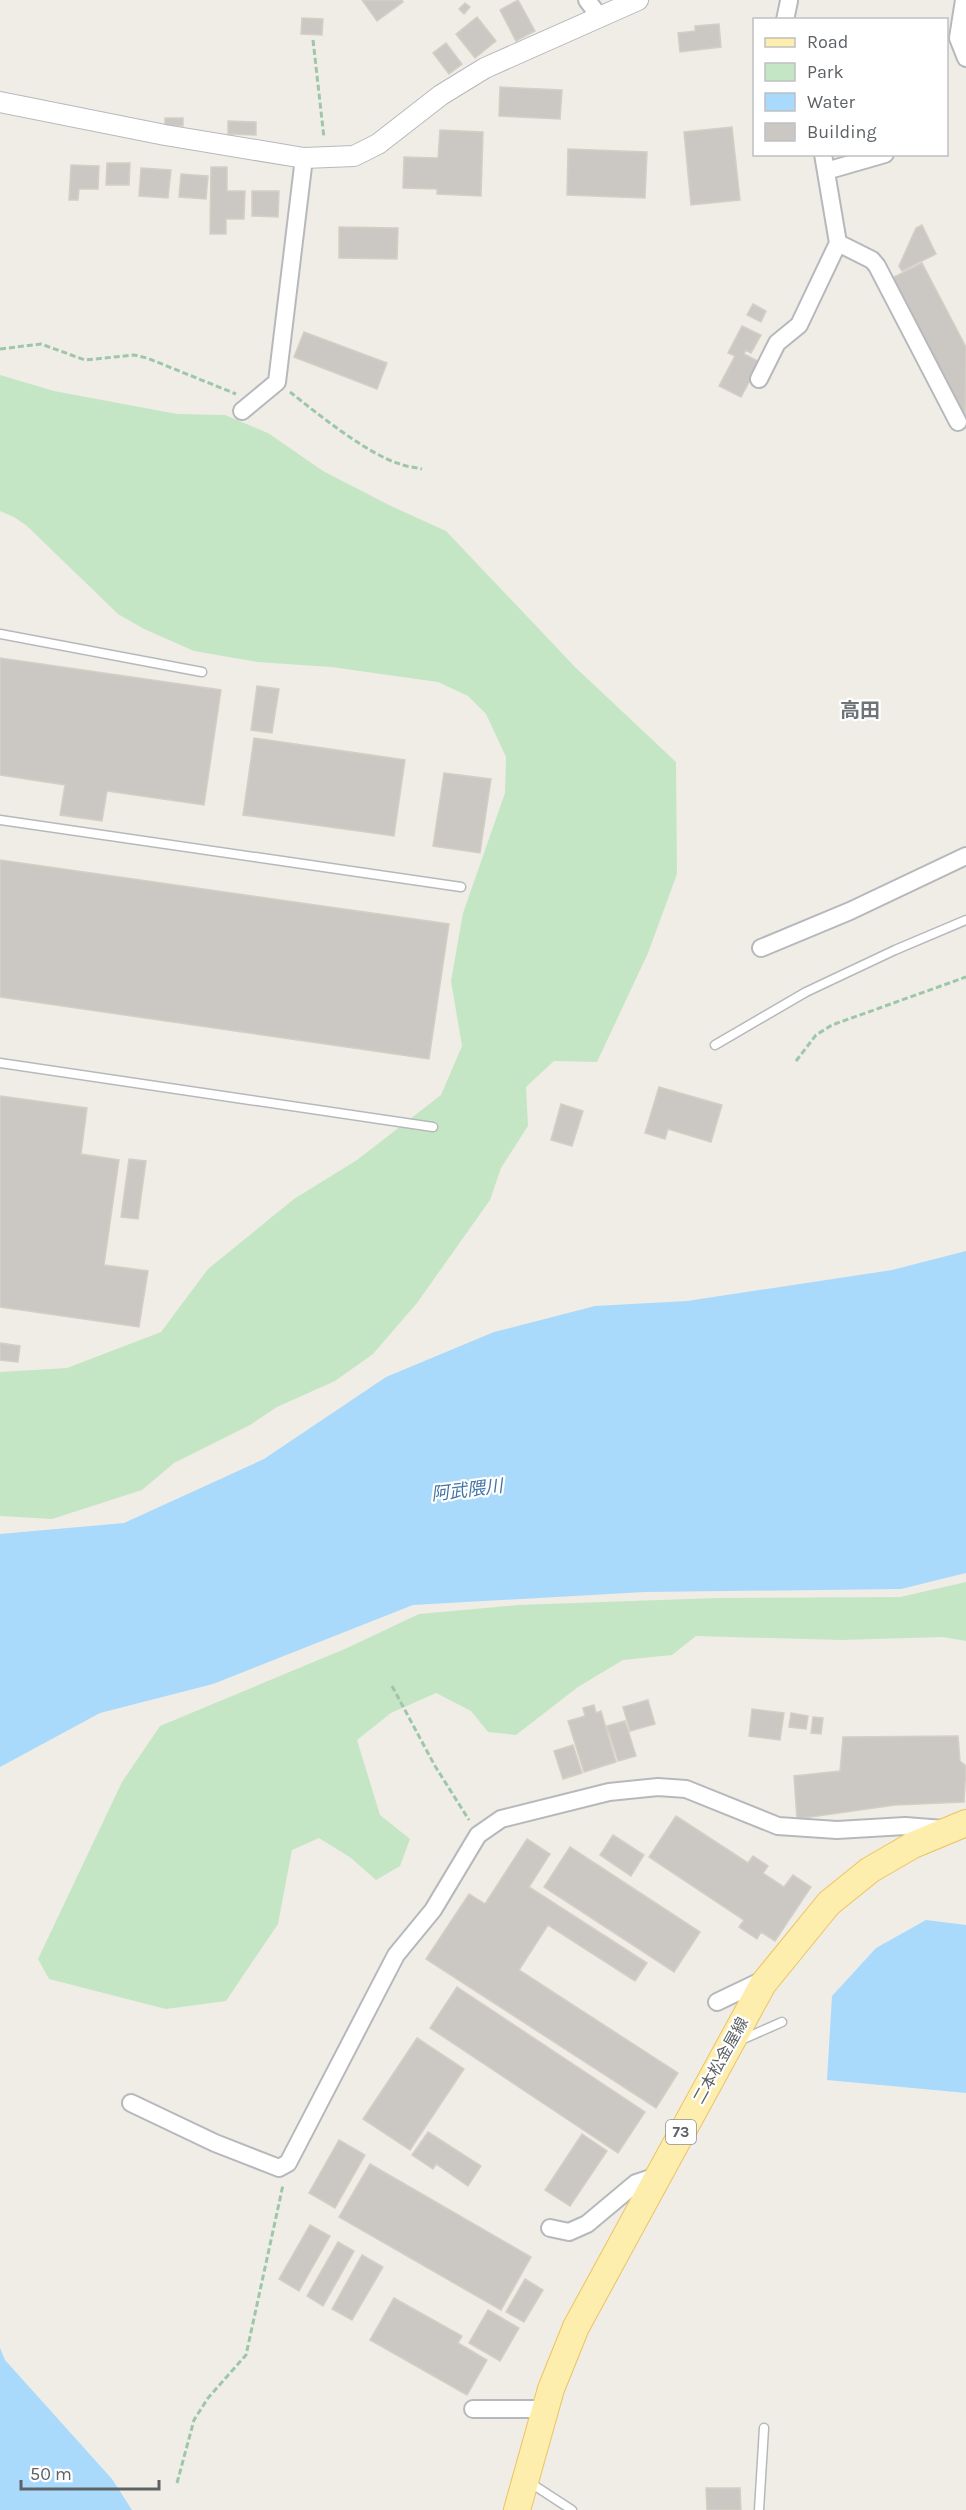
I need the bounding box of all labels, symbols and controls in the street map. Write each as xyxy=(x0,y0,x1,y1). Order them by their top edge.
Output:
legend xyxy=(753,18,948,156)
text: Road xyxy=(807,31,848,53)
text: Park xyxy=(807,61,844,83)
text: Water xyxy=(807,91,855,113)
text: Building xyxy=(807,121,877,143)
district label: 高田 xyxy=(840,699,880,722)
water label: 阿武隈川 xyxy=(430,1474,506,1505)
street label: 二本松金屋線 xyxy=(689,2014,752,2107)
road number: 73 xyxy=(666,2120,696,2144)
scale bar xyxy=(21,2453,159,2491)
text: 50 m xyxy=(30,2463,72,2485)

